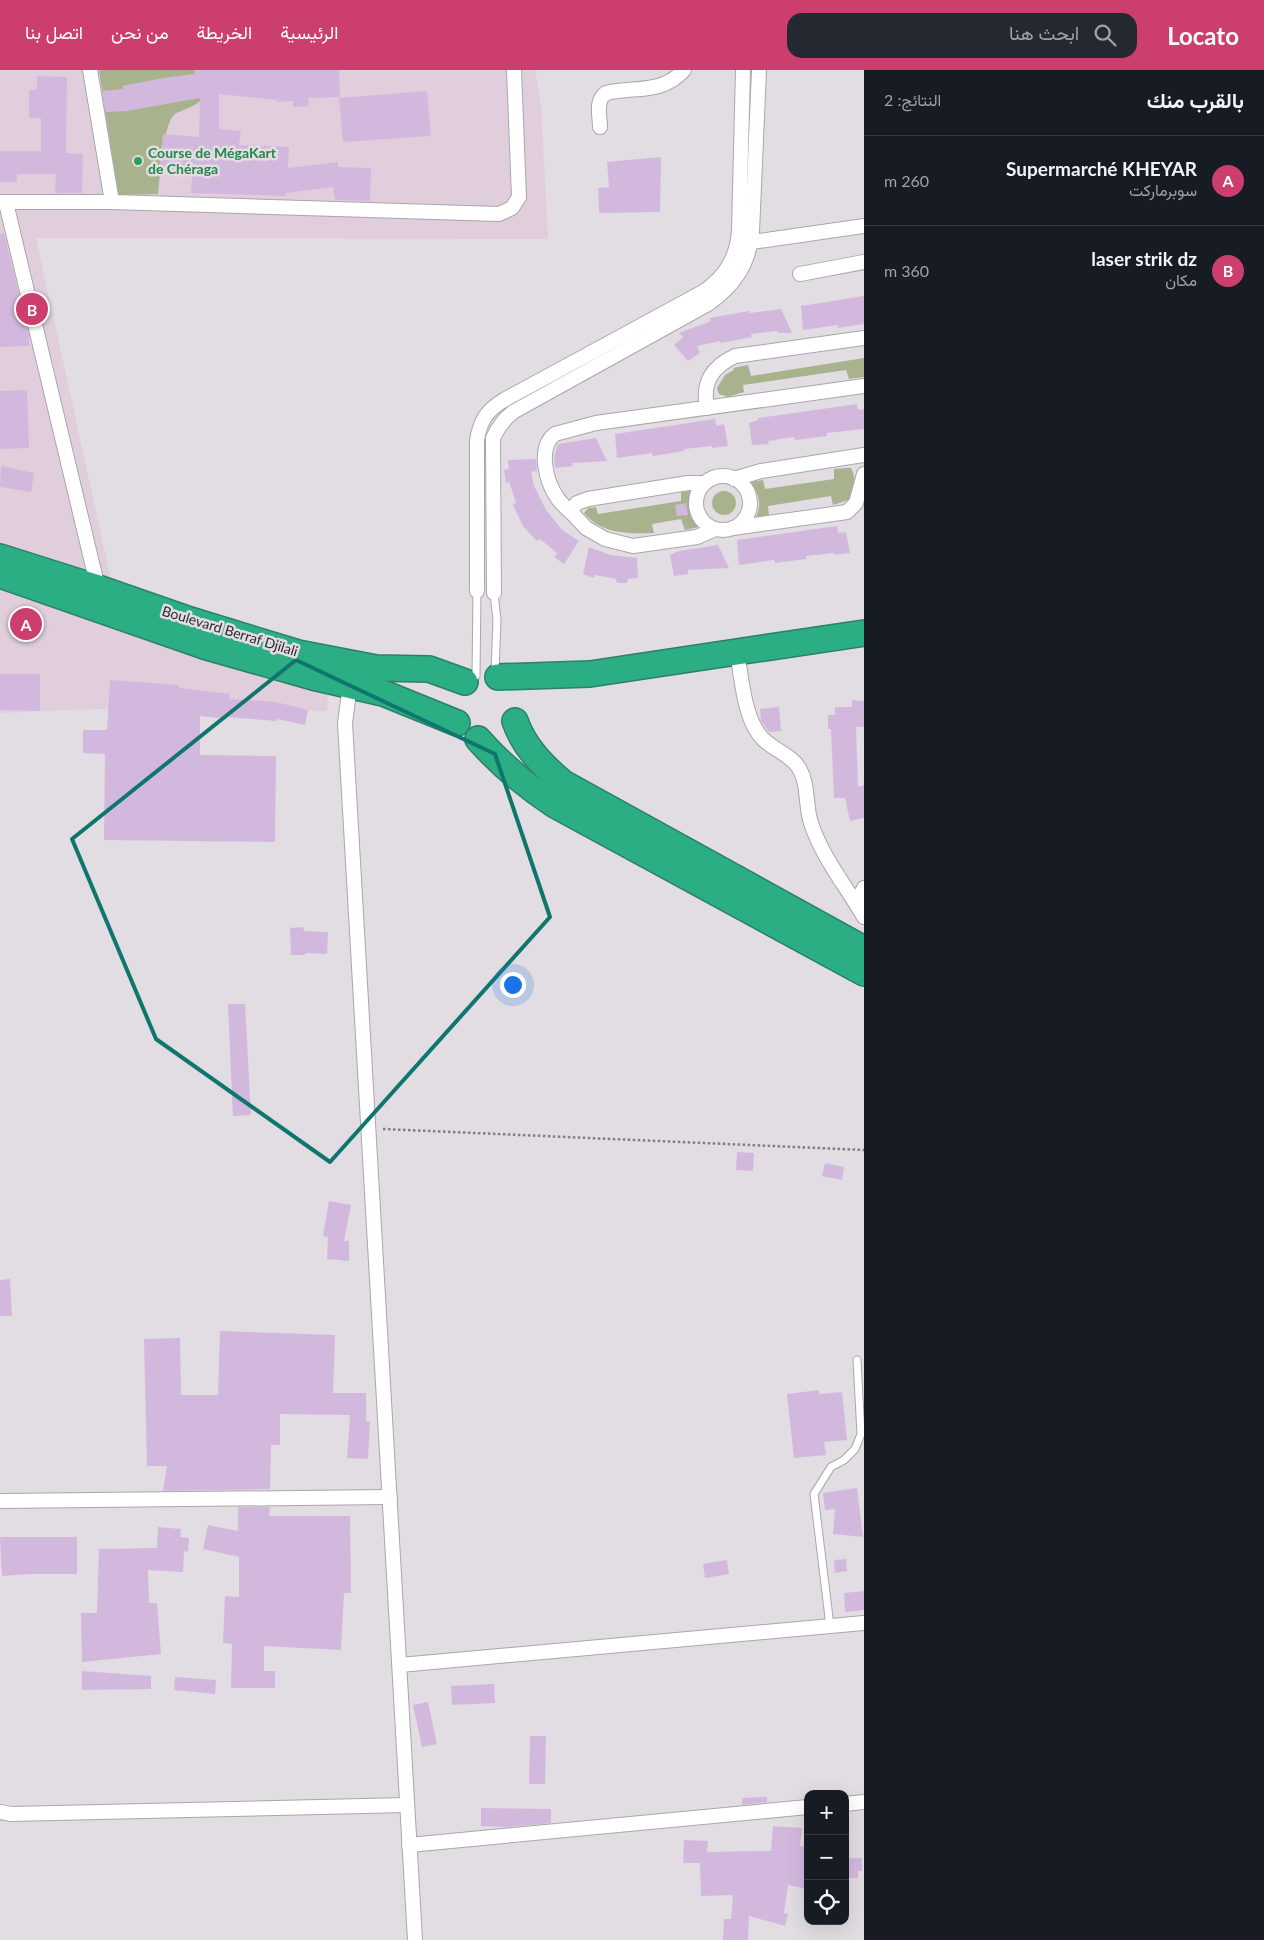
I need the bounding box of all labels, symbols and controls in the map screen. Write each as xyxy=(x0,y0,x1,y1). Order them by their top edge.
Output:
search box xyxy=(787,13,1137,58)
text: اتصل بنا xyxy=(25,21,83,43)
text: من نحن xyxy=(111,21,169,43)
text: الخريطة xyxy=(197,21,252,43)
text: الرئيسية xyxy=(280,21,338,43)
text: ابحث هنا xyxy=(1009,21,1079,44)
icon: search xyxy=(1091,21,1119,49)
text: Locato xyxy=(1167,21,1239,50)
text: بالقرب منك xyxy=(1147,87,1244,112)
text: النتائج: 2 xyxy=(884,90,941,109)
place label: Course de MégaKart de Chéraga xyxy=(148,144,277,177)
marker: Course de MégaKart de Chéraga xyxy=(132,155,144,167)
text: Supermarché KHEYAR xyxy=(1006,157,1197,180)
text: 260 m xyxy=(884,171,929,190)
text: A xyxy=(1222,171,1234,190)
text: سوبرماركت xyxy=(1129,180,1197,199)
text: laser strik dz xyxy=(1091,247,1197,270)
text: 360 m xyxy=(884,261,929,280)
text: B xyxy=(1223,261,1233,280)
text: مكان xyxy=(1165,270,1197,289)
pin: B xyxy=(16,290,48,328)
street label: Boulevard Berraf Djilali xyxy=(160,602,300,659)
pin: A xyxy=(10,605,42,643)
your location xyxy=(500,972,526,998)
map controls xyxy=(804,1790,849,1925)
button: + xyxy=(804,1790,849,1835)
button: − xyxy=(804,1835,849,1880)
button: locate xyxy=(804,1880,849,1925)

